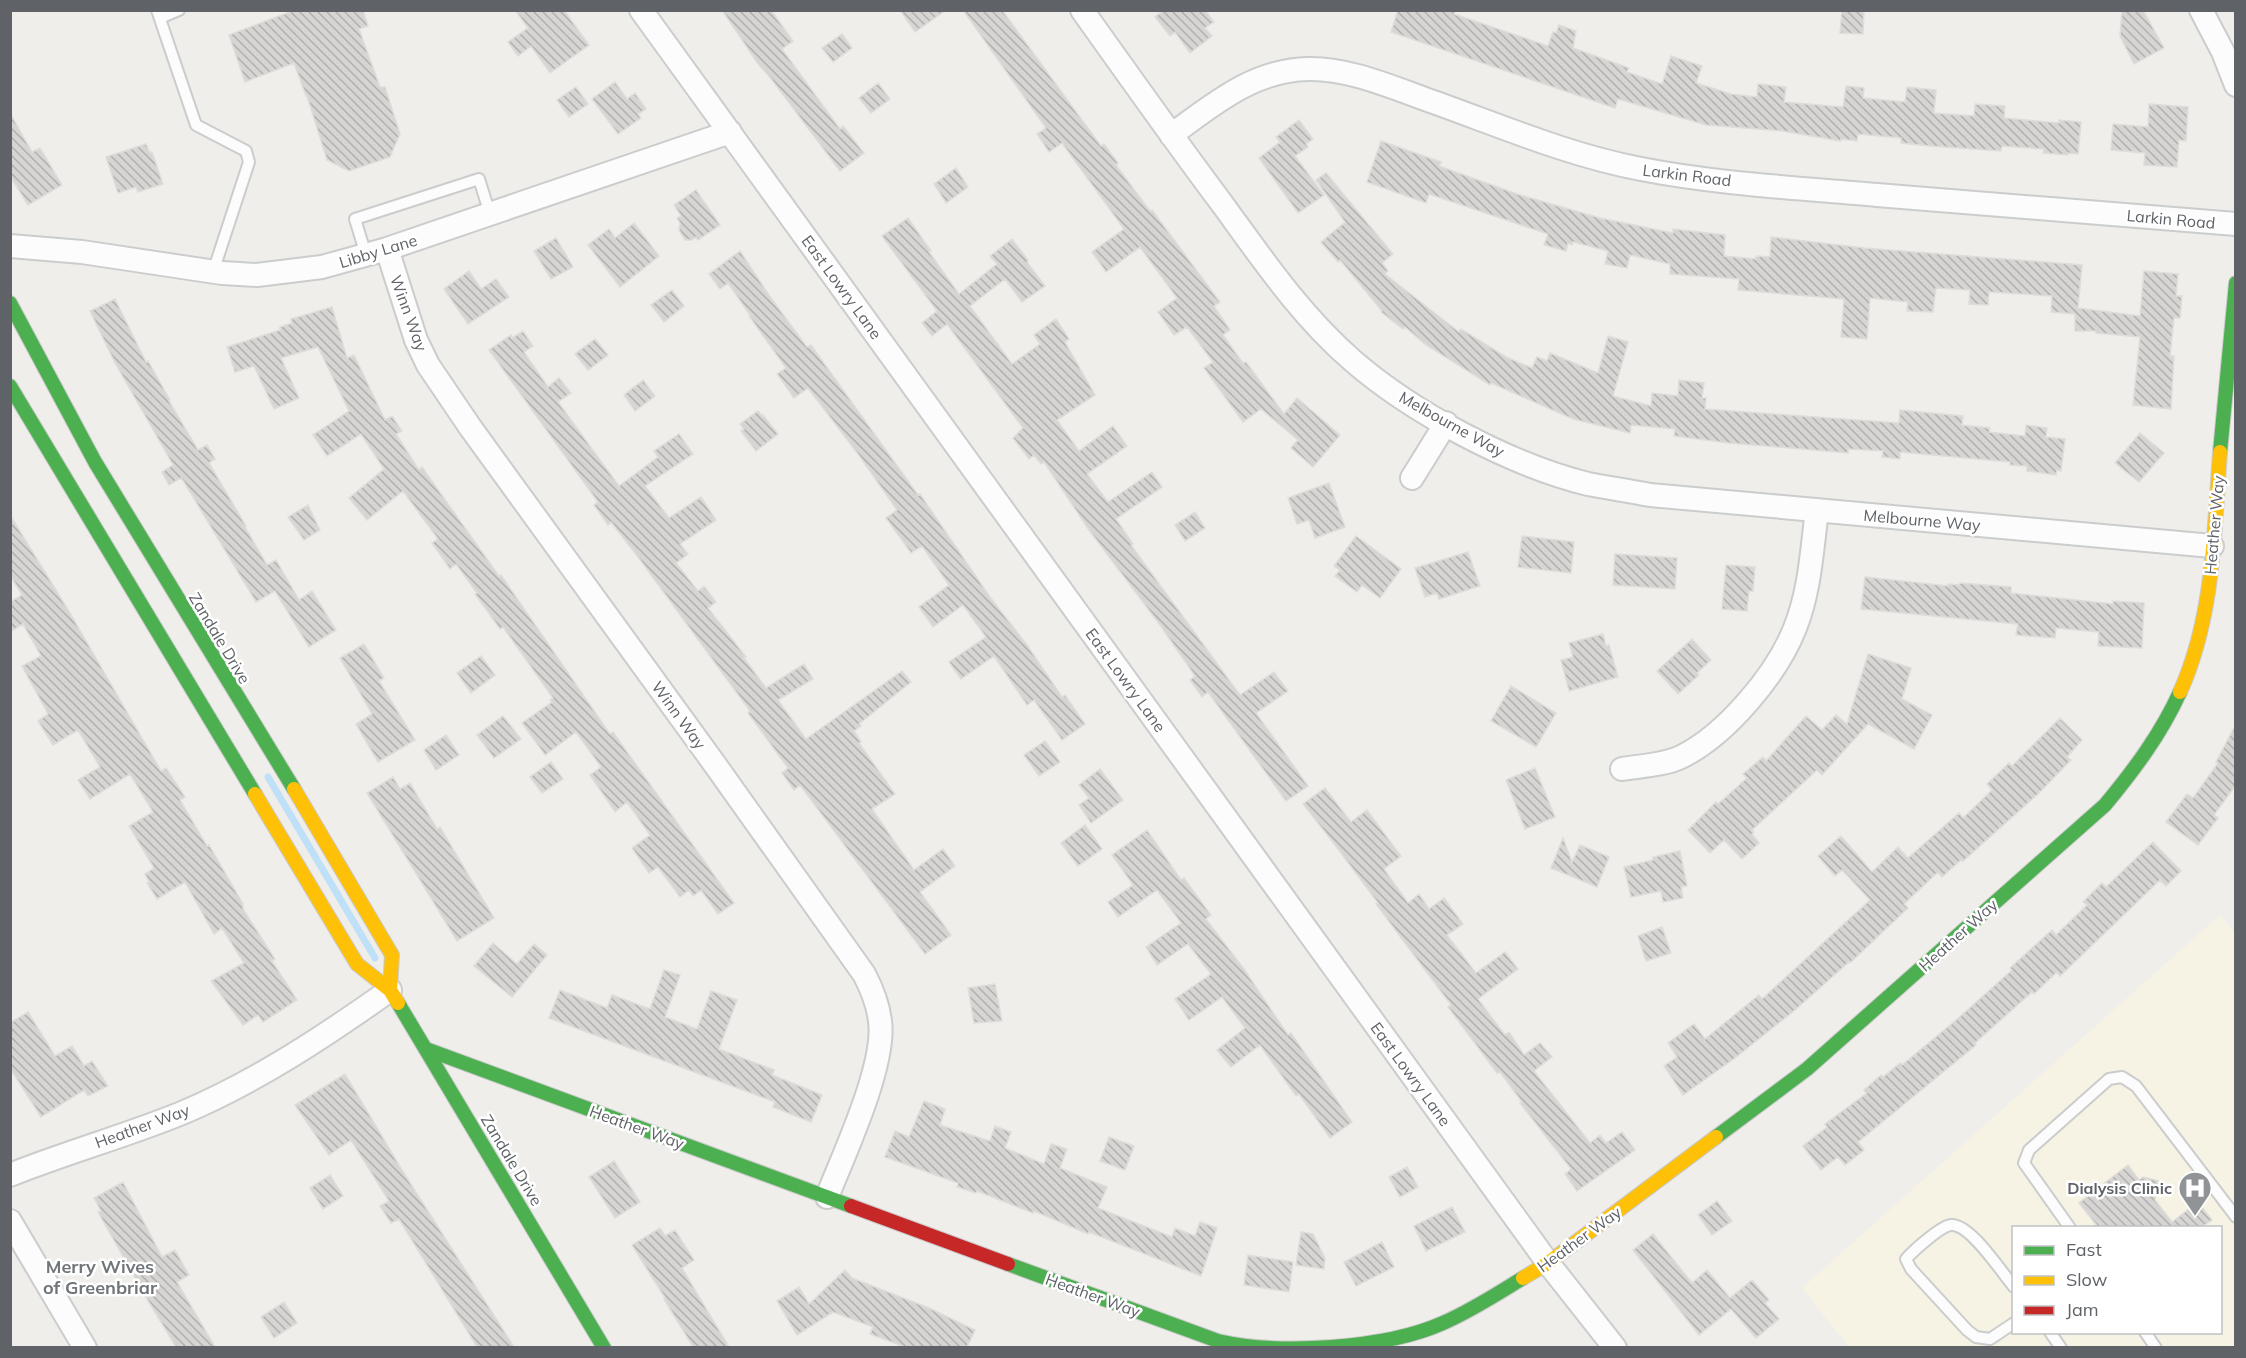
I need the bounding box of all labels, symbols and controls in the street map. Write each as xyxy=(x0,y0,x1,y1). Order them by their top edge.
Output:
street label: Larkin Road xyxy=(1642,160,1732,190)
street label: Larkin Road xyxy=(2126,205,2216,233)
street label: Libby Lane xyxy=(336,230,420,272)
street label: East Lowry Lane xyxy=(798,231,886,343)
street label: Winn Way xyxy=(386,272,432,354)
street label: Melbourne Way xyxy=(1396,387,1509,461)
street label: Heather Way xyxy=(2200,474,2228,575)
street label: Melbourne Way xyxy=(1863,505,1982,535)
street label: Zandale Drive xyxy=(185,589,255,687)
street label: East Lowry Lane xyxy=(1082,624,1170,736)
street label: Winn Way xyxy=(648,677,711,753)
street label: Heather Way xyxy=(1914,894,2002,976)
street label: East Lowry Lane xyxy=(1367,1018,1455,1130)
street label: Heather Way xyxy=(92,1099,192,1152)
street label: Heather Way xyxy=(587,1101,687,1154)
street label: Zandale Drive xyxy=(477,1111,547,1209)
hospital icon: Dialysis Clinic xyxy=(2177,1170,2213,1217)
place label: Dialysis Clinic xyxy=(2067,1178,2172,1198)
street label: Heather Way xyxy=(1533,1201,1625,1276)
legend xyxy=(2012,1226,2222,1334)
text: Fast xyxy=(2066,1238,2102,1261)
district label: Merry Wives of Greenbriar xyxy=(43,1255,158,1299)
text: Slow xyxy=(2066,1268,2108,1291)
street label: Heather Way xyxy=(1043,1269,1143,1322)
text: Jam xyxy=(2066,1298,2099,1321)

